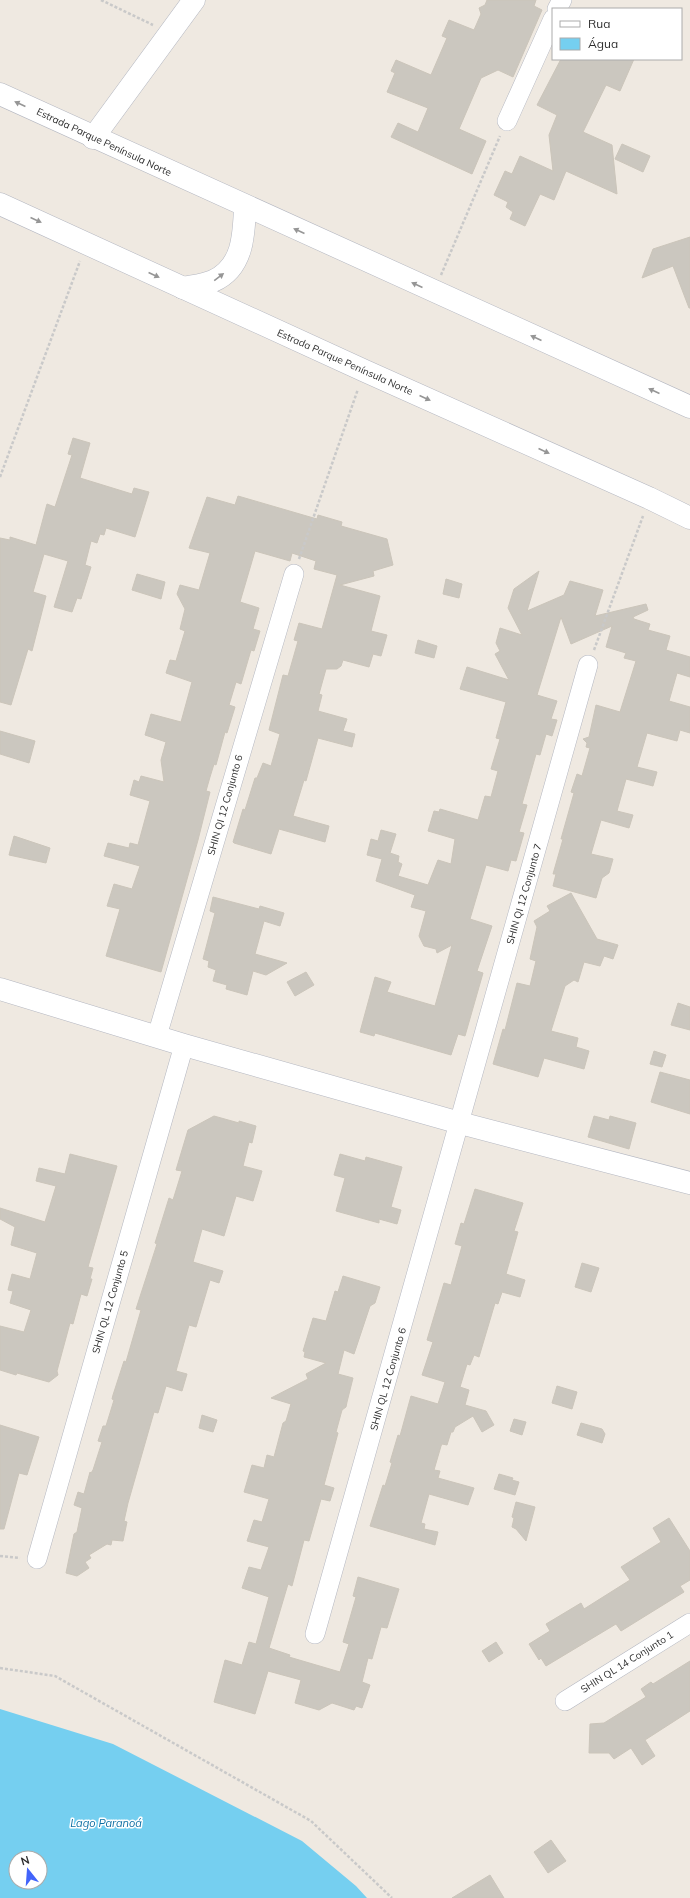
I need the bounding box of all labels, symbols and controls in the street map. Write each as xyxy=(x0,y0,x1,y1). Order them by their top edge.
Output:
legend xyxy=(552,8,682,60)
text: Rua xyxy=(588,16,610,31)
text: Água xyxy=(588,36,618,51)
one-way arrow xyxy=(14,101,26,107)
street label: Estrada Parque Península Norte xyxy=(34,105,174,179)
one-way arrow xyxy=(30,217,41,223)
one-way arrow xyxy=(293,228,304,234)
one-way arrow xyxy=(148,272,159,278)
one-way arrow xyxy=(214,272,225,281)
one-way arrow xyxy=(412,282,423,288)
street label: Estrada Parque Península Norte xyxy=(275,326,415,398)
one-way arrow xyxy=(530,335,541,341)
one-way arrow xyxy=(649,388,660,394)
one-way arrow xyxy=(419,395,430,401)
one-way arrow xyxy=(538,448,549,454)
street label: SHIN QI 12 Conjunto 6 xyxy=(204,753,246,857)
street label: SHIN QI 12 Conjunto 7 xyxy=(503,842,545,946)
street label: SHIN QL 12 Conjunto 5 xyxy=(89,1249,131,1355)
street label: SHIN QL 12 Conjunto 6 xyxy=(367,1326,409,1432)
street label: SHIN QL 14 Conjunto 1 xyxy=(578,1628,676,1696)
water label: Lago Paranoá xyxy=(70,1816,142,1830)
north arrow xyxy=(8,1850,48,1890)
text: N xyxy=(19,1853,31,1868)

